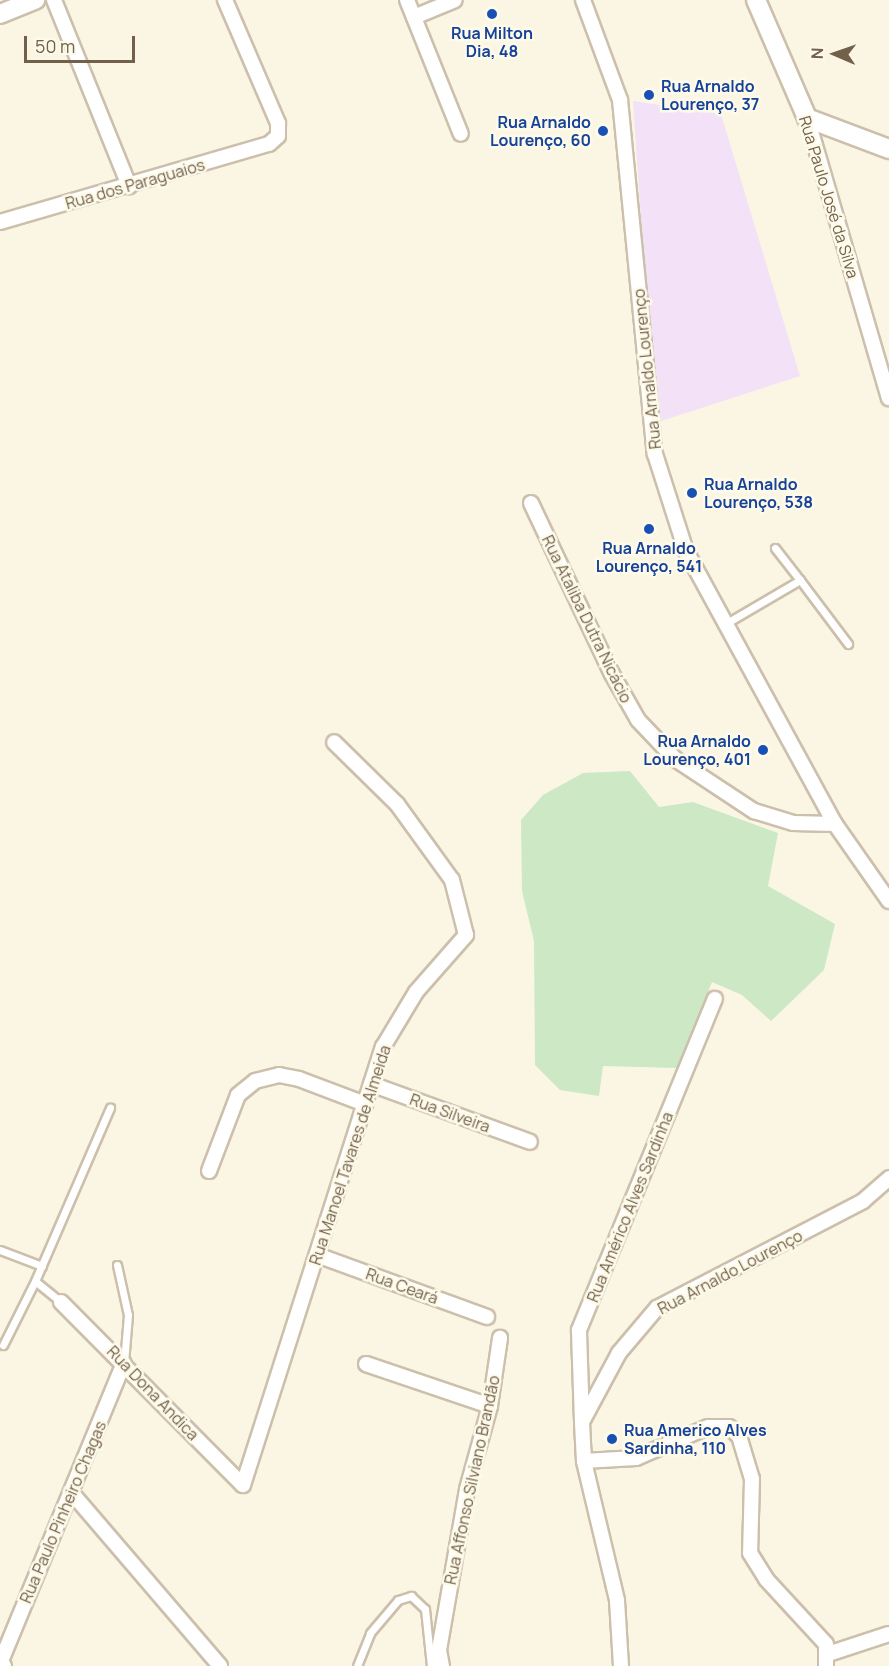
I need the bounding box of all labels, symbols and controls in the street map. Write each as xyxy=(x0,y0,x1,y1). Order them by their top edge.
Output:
marker: Rua Milton Dia, 48 xyxy=(485,7,499,21)
place label: Rua Milton Dia, 48 xyxy=(451,23,533,61)
scale bar xyxy=(27,24,138,62)
north arrow xyxy=(805,24,865,84)
text: 50 m xyxy=(35,34,75,58)
text: N xyxy=(806,47,828,60)
place label: Rua Arnaldo Lourenço, 37 xyxy=(661,76,759,114)
marker: Rua Arnaldo Lourenço, 37 xyxy=(642,88,656,102)
place label: Rua Arnaldo Lourenço, 60 xyxy=(490,112,591,150)
street label: Rua Paulo José da Silva xyxy=(795,113,863,281)
marker: Rua Arnaldo Lourenço, 60 xyxy=(596,124,610,138)
street label: Rua dos Paraguaios xyxy=(63,155,207,213)
street label: Rua Arnaldo Lourenço xyxy=(629,288,665,450)
place label: Rua Arnaldo Lourenço, 538 xyxy=(704,474,813,512)
marker: Rua Arnaldo Lourenço, 538 xyxy=(685,486,699,500)
marker: Rua Arnaldo Lourenço, 541 xyxy=(642,522,656,536)
street label: Rua Ataliba Dutra Nicácio xyxy=(538,532,636,706)
place label: Rua Arnaldo Lourenço, 541 xyxy=(596,538,702,576)
place label: Rua Arnaldo Lourenço, 401 xyxy=(643,731,751,769)
marker: Rua Arnaldo Lourenço, 401 xyxy=(756,743,770,757)
street label: Rua Manoel Tavares de Almeida xyxy=(305,1043,395,1267)
street label: Rua Silveira xyxy=(407,1090,493,1136)
street label: Rua Américo Alves Sardinha xyxy=(583,1109,677,1305)
street label: Rua Arnaldo Lourenço xyxy=(654,1226,806,1318)
street label: Rua Ceará xyxy=(363,1264,441,1308)
street label: Rua Dona Andica xyxy=(103,1342,203,1444)
street label: Rua Affonso Silviano Brandão xyxy=(440,1374,504,1586)
street label: Rua Paulo Pinheiro Chagas xyxy=(16,1418,110,1606)
place label: Rua Americo Alves Sardinha, 110 xyxy=(624,1420,767,1458)
marker: Rua Americo Alves Sardinha, 110 xyxy=(605,1432,619,1446)

